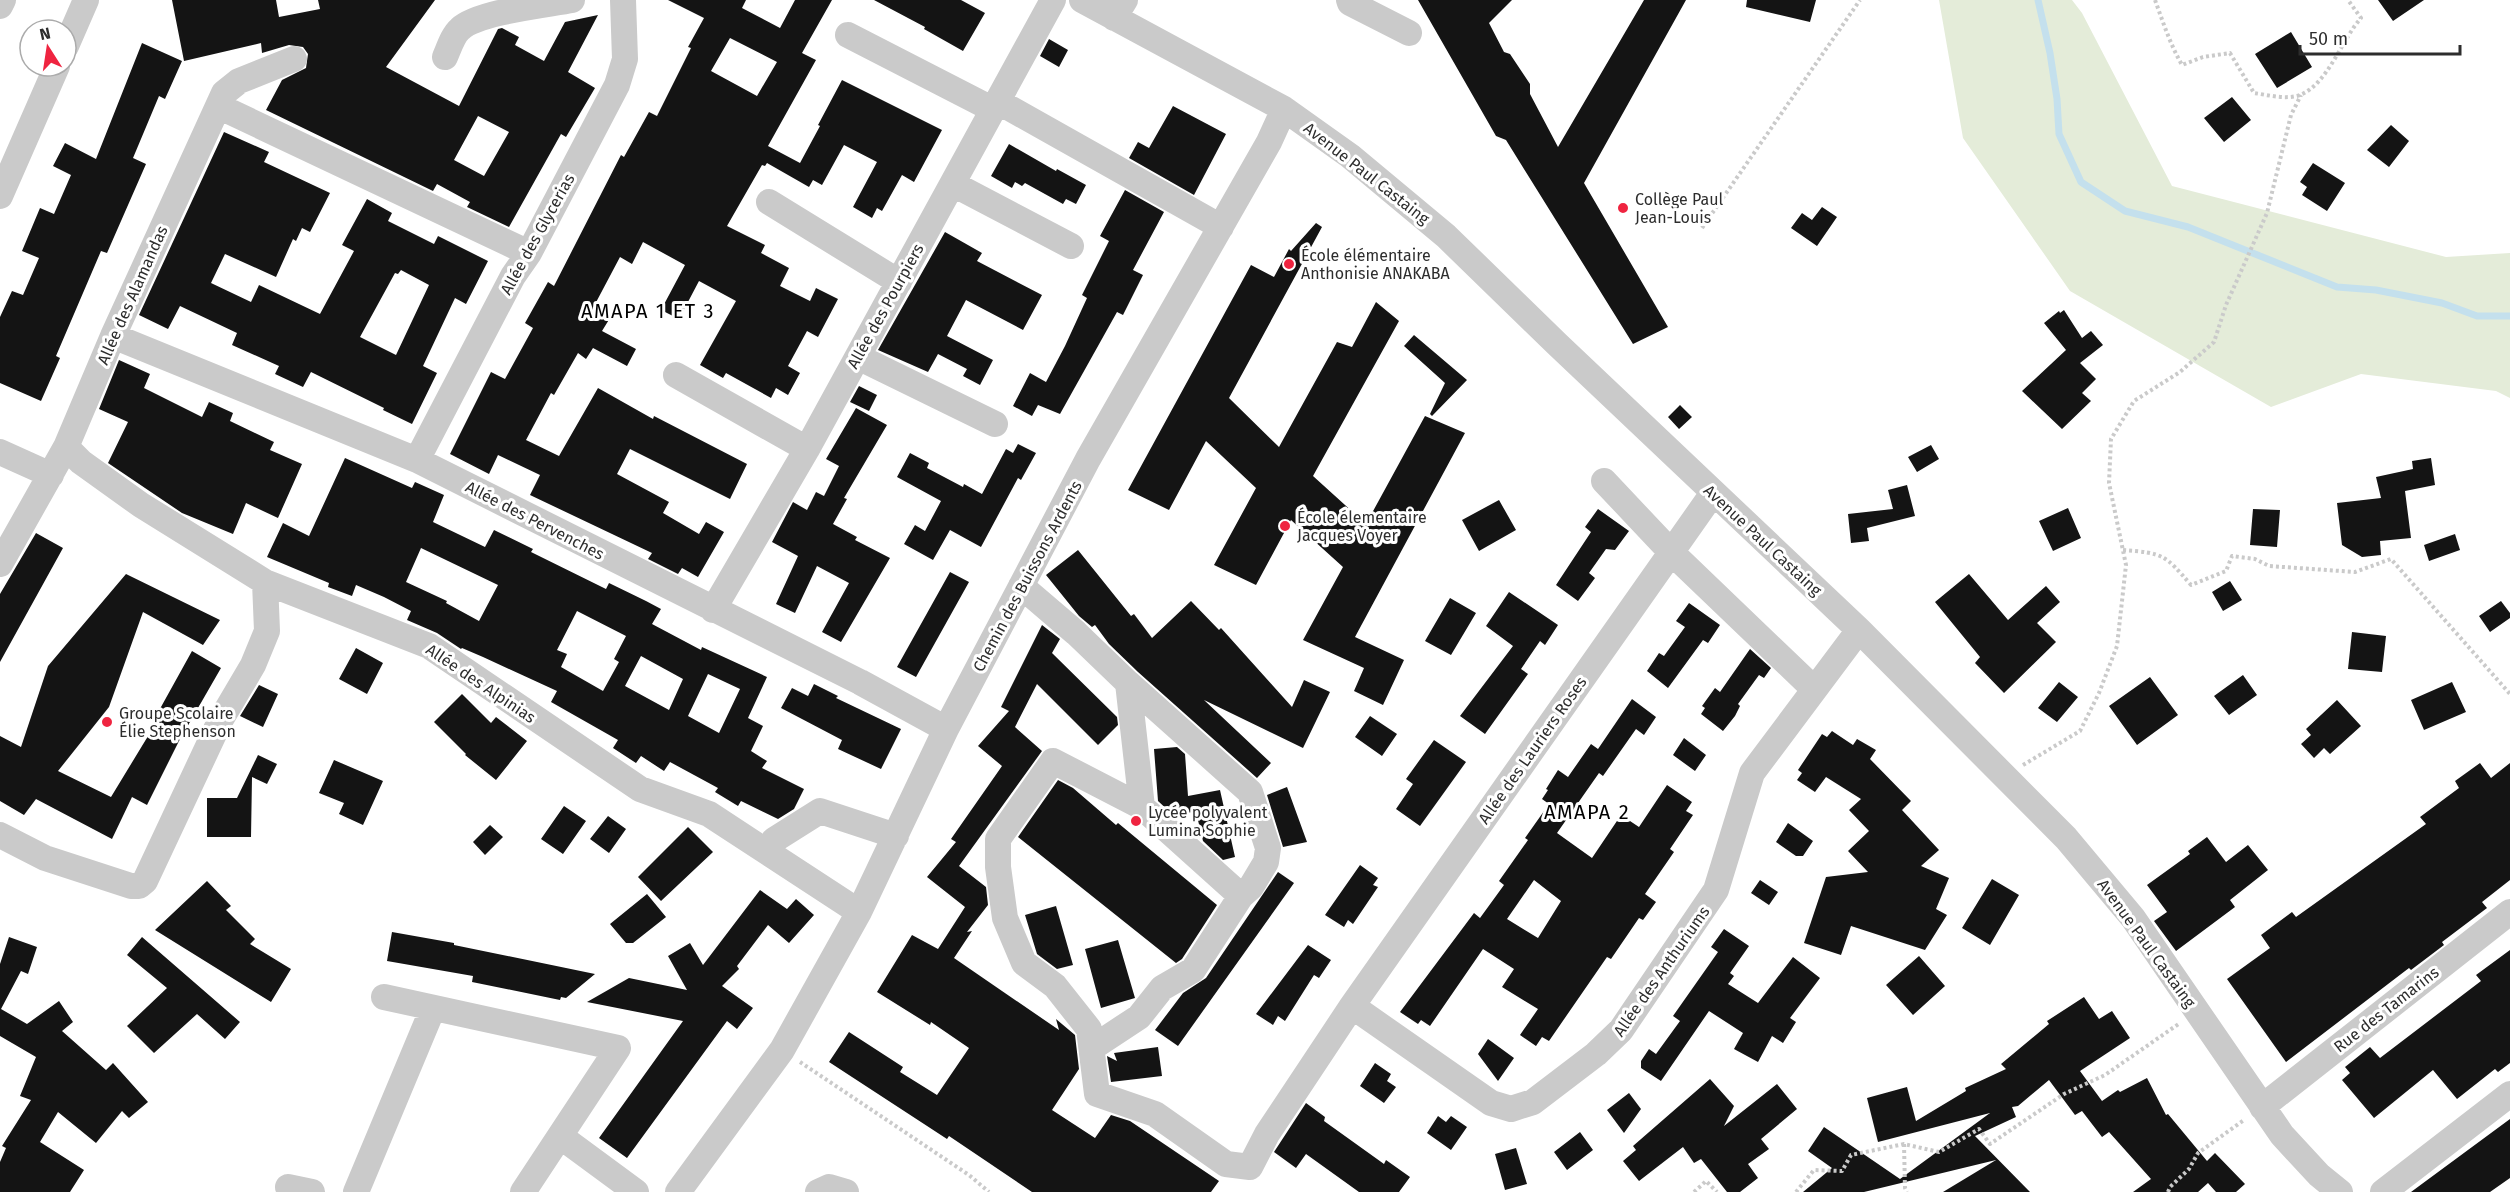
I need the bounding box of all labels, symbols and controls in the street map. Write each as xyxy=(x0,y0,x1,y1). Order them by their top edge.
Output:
north arrow xyxy=(18,18,78,78)
scale bar xyxy=(2300,18,2460,56)
text: N xyxy=(38,23,52,44)
text: 50 m xyxy=(2309,28,2348,50)
street label: Avenue Paul Castaing xyxy=(1300,118,1434,229)
street label: Allée des Glycerias xyxy=(496,170,579,298)
place label: Collège Paul Jean-Louis xyxy=(1635,190,1723,227)
marker: Collège Paul Jean-Louis xyxy=(1616,201,1630,215)
street label: Allée des Alamandas xyxy=(93,223,172,368)
street label: Allée des Pourpiers xyxy=(843,240,928,372)
place label: École élémentaire Anthonisie ANAKABA xyxy=(1301,245,1450,283)
marker: École élémentaire Anthonisie ANAKABA xyxy=(1282,257,1296,271)
district label: AMAPA 1 ET 3 xyxy=(581,299,715,323)
street label: Allée des Pervenches xyxy=(462,477,607,564)
street label: Chemin des Buissons Ardents xyxy=(969,478,1086,675)
street label: Avenue Paul Castaing xyxy=(1700,481,1826,600)
place label: École élementaire Jacques Voyer xyxy=(1297,507,1427,545)
marker: École élementaire Jacques Voyer xyxy=(1278,519,1292,533)
street label: Allée des Alpinias xyxy=(422,640,539,727)
street label: Allée des Lauriers Roses xyxy=(1474,673,1591,828)
place label: Groupe Scolaire Élie Stephenson xyxy=(119,704,236,741)
marker: Groupe Scolaire Élie Stephenson xyxy=(100,715,114,729)
district label: AMAPA 2 xyxy=(1544,800,1630,824)
place label: Lycée polyvalent Lumina Sophie xyxy=(1148,803,1268,840)
marker: Lycée polyvalent Lumina Sophie xyxy=(1129,814,1143,828)
street label: Avenue Paul Castaing xyxy=(2094,875,2200,1012)
street label: Allée des Anthuriums xyxy=(1609,903,1713,1040)
street label: Rue des Tamarins xyxy=(2330,962,2443,1056)

